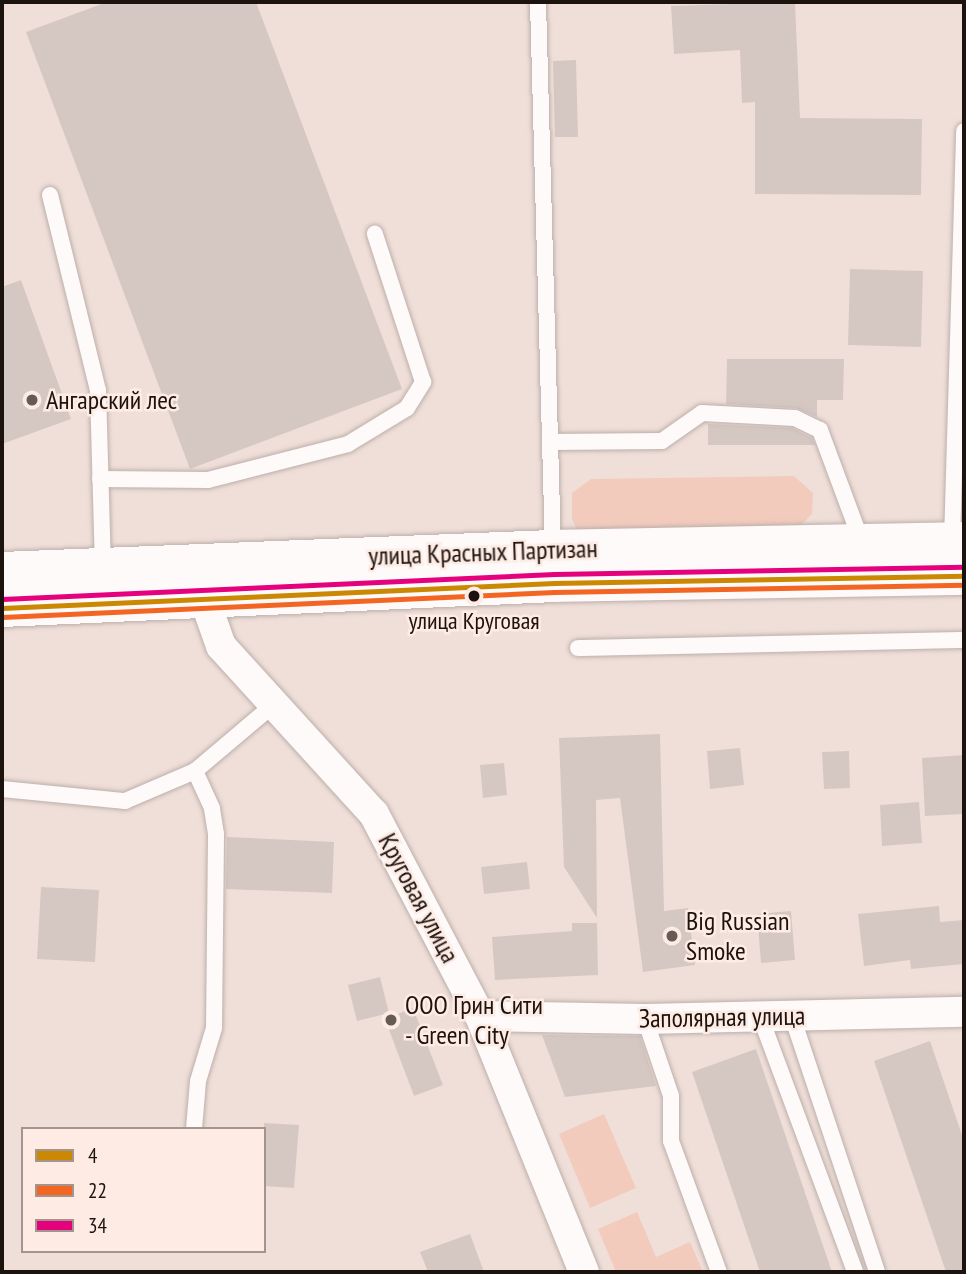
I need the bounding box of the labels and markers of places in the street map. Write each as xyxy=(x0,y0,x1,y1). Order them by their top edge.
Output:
place label: Ангарский лес xyxy=(46,384,177,416)
marker: Ангарский лес xyxy=(24,392,40,408)
marker: улица Круговая xyxy=(467,589,481,603)
place label: улица Круговая xyxy=(408,607,540,635)
place label: Big Russian Smoke xyxy=(686,905,789,967)
marker: Big Russian Smoke xyxy=(664,928,680,944)
place label: ООО Грин Сити - Green City xyxy=(405,989,543,1050)
marker: ООО Грин Сити - Green City xyxy=(383,1012,399,1028)

